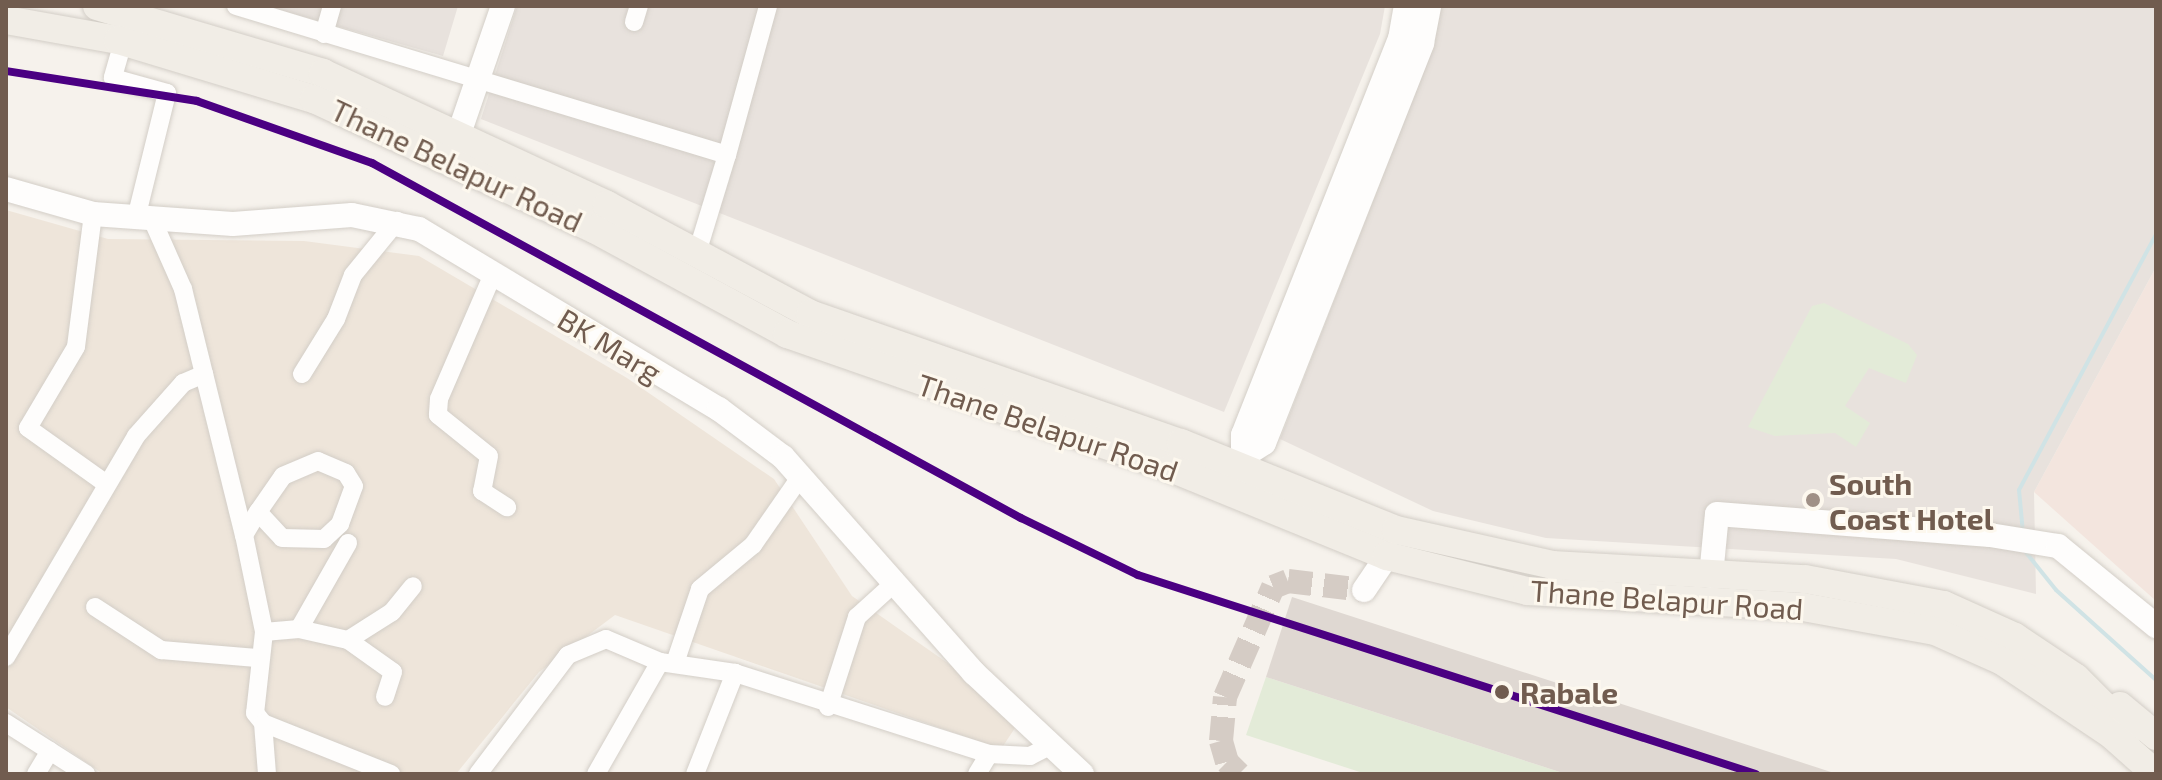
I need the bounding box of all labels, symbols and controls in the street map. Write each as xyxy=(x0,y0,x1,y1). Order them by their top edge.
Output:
street label: Thane Belapur Road xyxy=(325,91,589,239)
street label: BK Marg xyxy=(552,300,668,390)
street label: Thane Belapur Road xyxy=(913,365,1183,489)
place label: South Coast Hotel xyxy=(1829,465,1994,536)
marker: South Coast Hotel xyxy=(1804,491,1822,509)
street label: Thane Belapur Road xyxy=(1529,571,1805,627)
place label: Rabale xyxy=(1520,674,1618,710)
marker: Rabale xyxy=(1491,681,1513,703)

